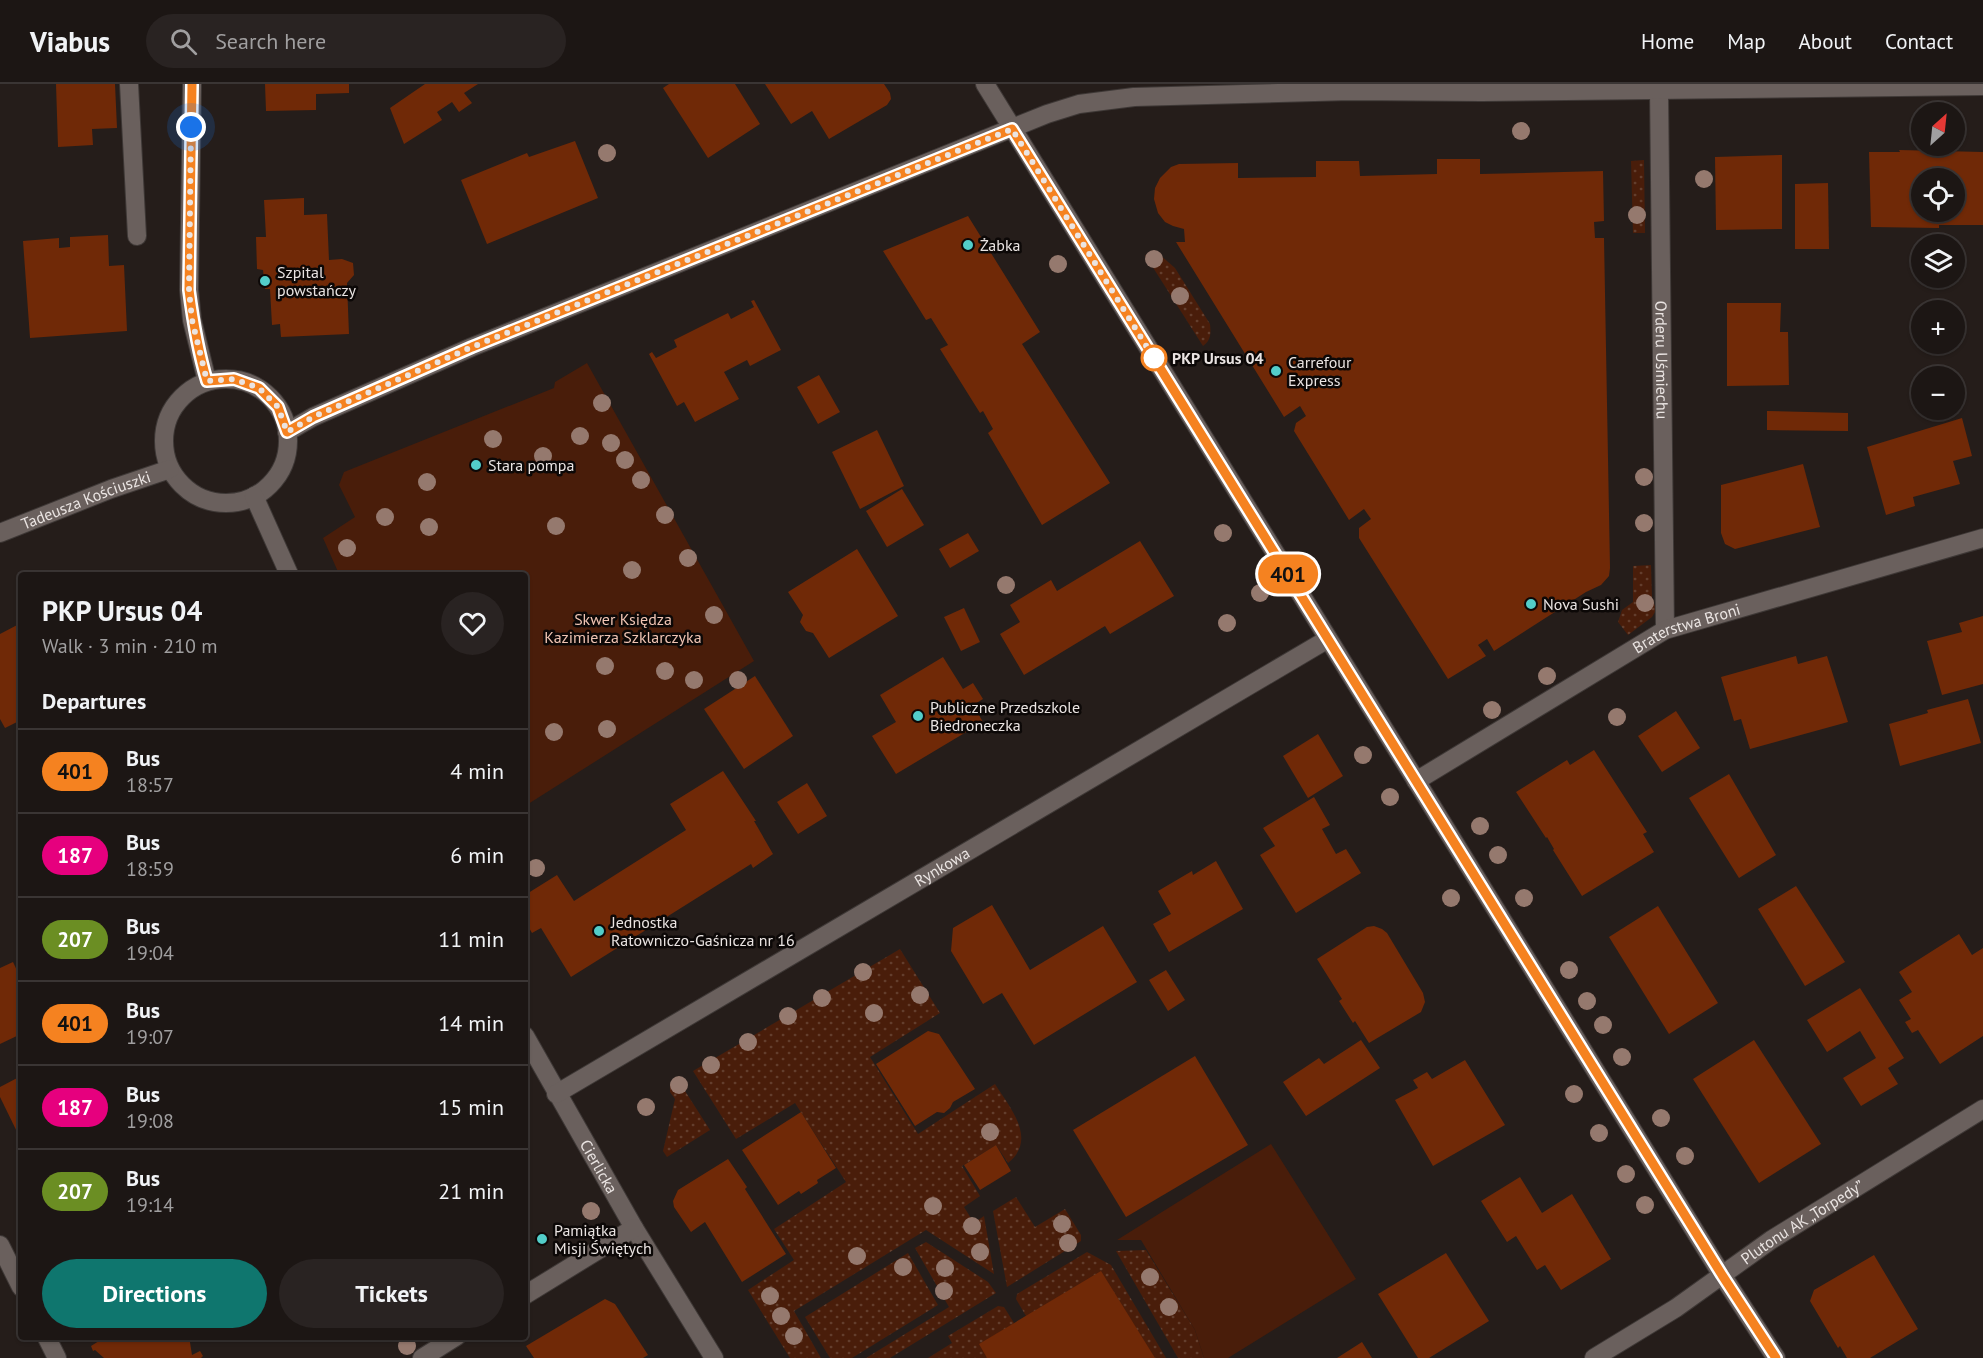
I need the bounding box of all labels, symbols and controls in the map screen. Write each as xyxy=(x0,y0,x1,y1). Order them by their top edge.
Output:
search box xyxy=(146,14,566,68)
text: Viabus xyxy=(30,23,110,60)
icon: search xyxy=(167,25,200,58)
text: Search here xyxy=(215,27,326,55)
text: Home xyxy=(1641,28,1694,55)
text: Map xyxy=(1727,28,1766,55)
text: About xyxy=(1799,28,1852,55)
text: Contact xyxy=(1885,28,1953,55)
north arrow xyxy=(1911,102,1965,156)
map controls xyxy=(1911,102,1965,420)
your location xyxy=(176,112,206,142)
button: locate xyxy=(1911,168,1965,222)
button: layers xyxy=(1911,234,1965,288)
place label: Żabka xyxy=(980,235,1021,255)
marker: Żabka xyxy=(961,238,975,252)
place label: Szpital powstańczy xyxy=(277,262,357,300)
marker: Szpital powstańczy xyxy=(258,274,272,288)
button: + xyxy=(1911,300,1965,354)
street label: Orderu Uśmiechu xyxy=(1651,301,1673,419)
marker: PKP Ursus 04 xyxy=(1141,345,1167,371)
place label: PKP Ursus 04 xyxy=(1172,348,1264,368)
place label: Carrefour Express xyxy=(1288,352,1352,390)
marker: Carrefour Express xyxy=(1269,364,1283,378)
button: − xyxy=(1911,366,1965,420)
place label: Stara pompa xyxy=(488,455,574,475)
marker: Stara pompa xyxy=(469,458,483,472)
street label: Tadeusza Kościuszki xyxy=(18,466,153,534)
line badge: 401 xyxy=(1254,554,1322,594)
text: 401 xyxy=(1270,561,1306,588)
text: PKP Ursus 04 xyxy=(42,592,202,629)
button: heart xyxy=(441,592,504,655)
place label: Nova Sushi xyxy=(1543,594,1619,614)
marker: Nova Sushi xyxy=(1524,597,1538,611)
street label: Braterstwa Broni xyxy=(1629,599,1743,657)
park label: Skwer Księdza Kazimierza Szklarczyka xyxy=(544,609,702,647)
text: Walk · 3 min · 210 m xyxy=(42,633,218,659)
text: Departures xyxy=(42,687,146,715)
place label: Publiczne Przedszkole Biedroneczka xyxy=(930,697,1080,735)
marker: Publiczne Przedszkole Biedroneczka xyxy=(911,709,925,723)
text: Bus xyxy=(126,744,160,772)
text: 4 min xyxy=(450,757,504,785)
text: 401 xyxy=(57,758,93,785)
text: 18:57 xyxy=(126,772,174,798)
text: Bus xyxy=(126,828,160,856)
text: 6 min xyxy=(450,841,504,869)
text: 187 xyxy=(57,842,93,869)
street label: Rynkowa xyxy=(911,842,973,891)
text: 18:59 xyxy=(126,856,174,882)
text: Bus xyxy=(126,912,160,940)
place label: Jednostka Ratowniczo-Gaśnicza nr 16 xyxy=(610,912,795,950)
marker: Jednostka Ratowniczo-Gaśnicza nr 16 xyxy=(592,924,606,938)
text: 11 min xyxy=(438,925,504,953)
text: 207 xyxy=(57,926,93,953)
text: 19:04 xyxy=(126,940,174,966)
text: Bus xyxy=(126,996,160,1024)
text: 14 min xyxy=(438,1009,504,1037)
text: 401 xyxy=(57,1010,93,1037)
text: 19:07 xyxy=(126,1024,174,1050)
text: Bus xyxy=(126,1080,160,1108)
text: 15 min xyxy=(438,1093,504,1121)
text: 187 xyxy=(57,1094,93,1121)
text: 19:08 xyxy=(126,1108,174,1134)
street label: Cierlicka xyxy=(576,1136,622,1197)
text: Bus xyxy=(126,1164,160,1192)
street label: Plutonu AK „Torpedy” xyxy=(1737,1175,1867,1268)
text: 21 min xyxy=(438,1177,504,1205)
text: 207 xyxy=(57,1178,93,1205)
text: 19:14 xyxy=(126,1192,174,1218)
place label: Pamiątka Misji Świętych xyxy=(554,1220,652,1258)
marker: Pamiątka Misji Świętych xyxy=(535,1232,549,1246)
button: Directions xyxy=(42,1259,267,1328)
button: Tickets xyxy=(279,1259,504,1328)

